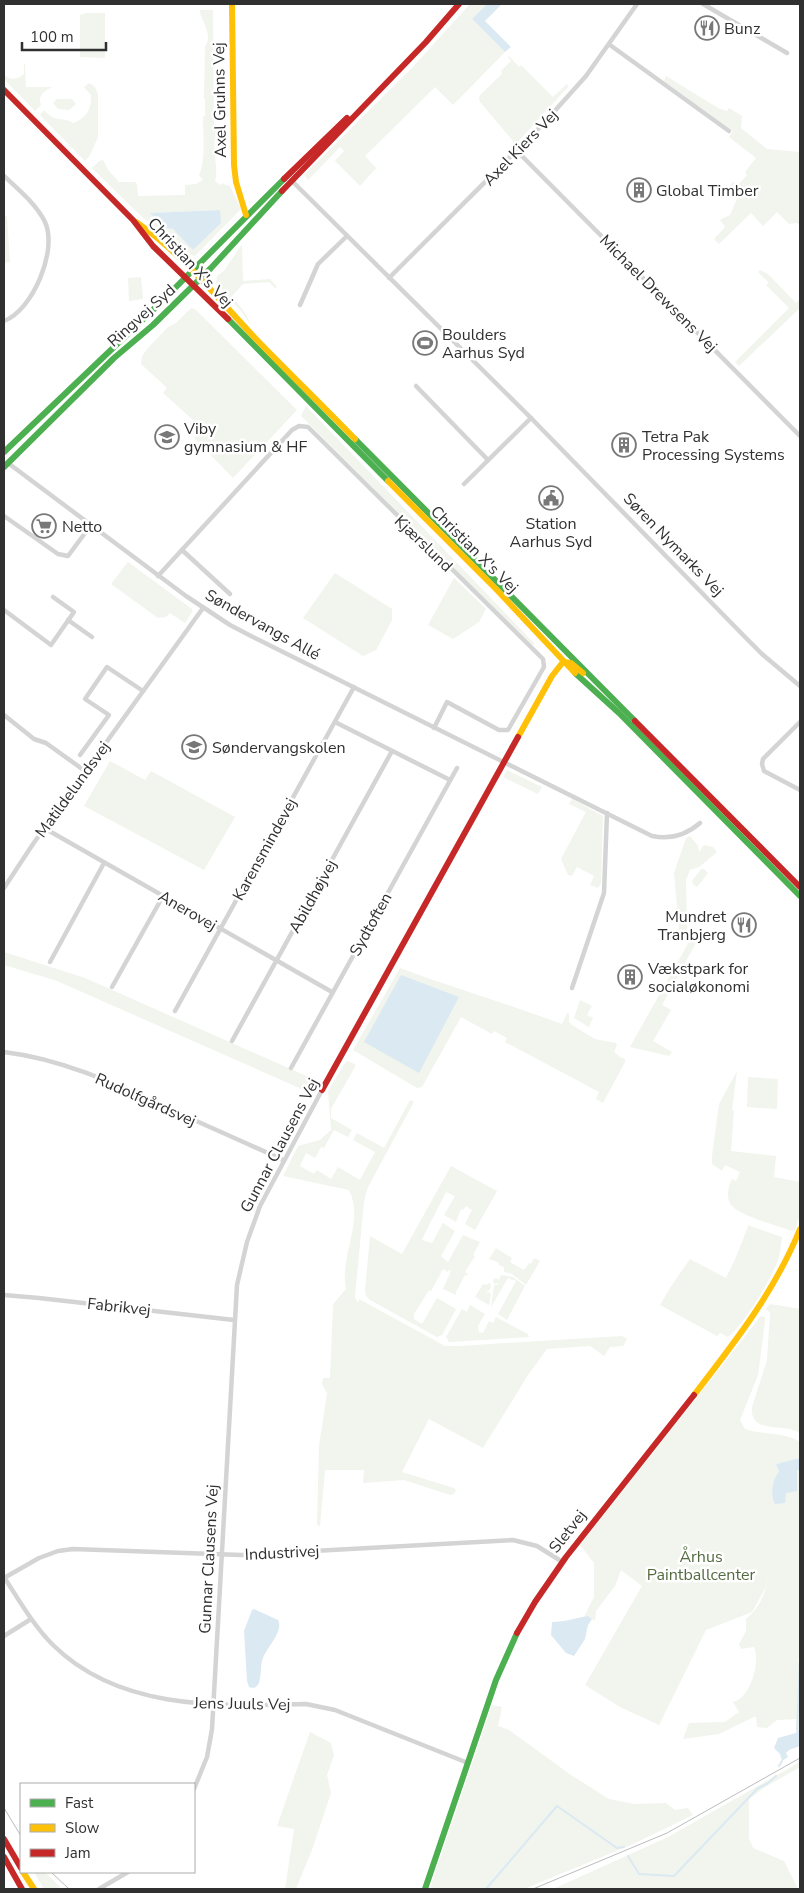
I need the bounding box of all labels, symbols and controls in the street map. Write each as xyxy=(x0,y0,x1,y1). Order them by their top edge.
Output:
restaurant icon: Bunz xyxy=(694,15,720,41)
place label: Bunz xyxy=(724,18,760,40)
scale bar xyxy=(22,20,106,52)
text: 100 m xyxy=(30,27,74,47)
street label: Axel Gruhns Vej xyxy=(208,42,232,158)
street label: Axel Kiers Vej xyxy=(478,104,563,191)
building icon: Global Timber xyxy=(626,177,652,203)
place label: Global Timber xyxy=(656,180,759,202)
street label: Christian X's Vej xyxy=(143,213,238,313)
street label: Michael Drewsens Vej xyxy=(595,230,722,357)
street label: Ringvej Syd xyxy=(103,279,180,352)
place label: Boulders Aarhus Syd xyxy=(442,324,525,364)
sports icon: Boulders Aarhus Syd xyxy=(412,330,438,356)
place label: Viby gymnasium & HF xyxy=(183,418,307,458)
school or university icon: Viby gymnasium & HF xyxy=(154,424,180,450)
place label: Tetra Pak Processing Systems xyxy=(642,426,785,466)
building icon: Tetra Pak Processing Systems xyxy=(611,432,637,458)
public building icon: Station Aarhus Syd xyxy=(538,485,564,511)
street label: Søren Nymarks Vej xyxy=(618,488,728,601)
street label: Christian X's Vej xyxy=(425,501,523,599)
street label: Kjærslund xyxy=(389,510,457,577)
supermarket icon: Netto xyxy=(31,513,57,539)
place label: Station Aarhus Syd xyxy=(510,513,592,553)
place label: Netto xyxy=(62,516,102,538)
street label: Søndervangs Allé xyxy=(201,584,324,666)
school or university icon: Søndervangskolen xyxy=(181,734,207,760)
street label: Matildelundsvej xyxy=(30,737,115,842)
place label: Søndervangskolen xyxy=(212,737,346,759)
street label: Karensmindevej xyxy=(228,794,302,905)
street label: Abildhøjvej xyxy=(284,856,342,937)
street label: Anerovej xyxy=(154,885,221,936)
street label: Sydtoften xyxy=(344,889,397,960)
place label: Mundret Tranbjerg xyxy=(658,906,726,946)
restaurant icon: Mundret Tranbjerg xyxy=(731,912,757,938)
place label: Vækstpark for socialøkonomi xyxy=(647,958,750,998)
building icon: Vækstpark for socialøkonomi xyxy=(617,964,643,990)
street label: Rudolfgårdsvej xyxy=(92,1068,200,1132)
street label: Gunnar Clausens Vej xyxy=(235,1074,325,1217)
street label: Fabrikvej xyxy=(86,1293,152,1321)
street label: Gunnar Clausens Vej xyxy=(194,1484,224,1634)
street label: Sletvej xyxy=(544,1505,592,1558)
street label: Industrivej xyxy=(244,1540,320,1566)
park label: Århus Paintballcenter xyxy=(647,1546,755,1586)
street label: Jens Juuls Vej xyxy=(193,1692,290,1716)
legend xyxy=(20,1783,195,1873)
text: Fast xyxy=(65,1793,94,1813)
text: Slow xyxy=(65,1818,100,1838)
text: Jam xyxy=(64,1843,91,1863)

